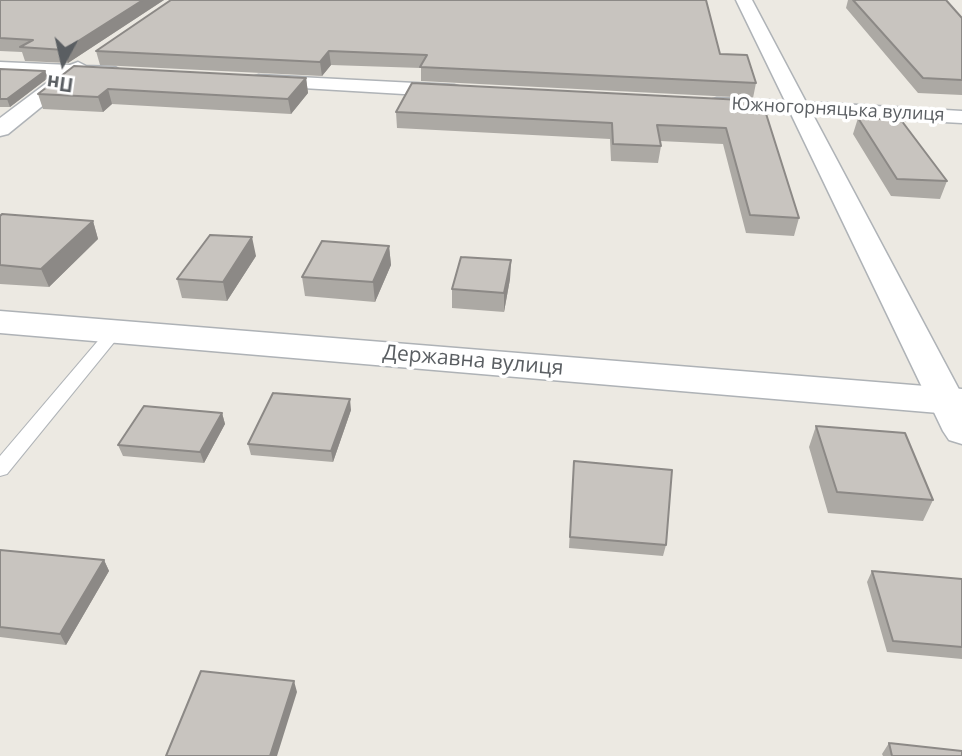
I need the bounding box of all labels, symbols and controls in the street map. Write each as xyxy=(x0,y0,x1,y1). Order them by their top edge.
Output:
north arrow xyxy=(28,28,98,98)
text: Пн xyxy=(45,69,75,99)
street label: Южногорняцька вулиця xyxy=(731,94,945,126)
street label: Державна вулиця xyxy=(382,341,564,381)

